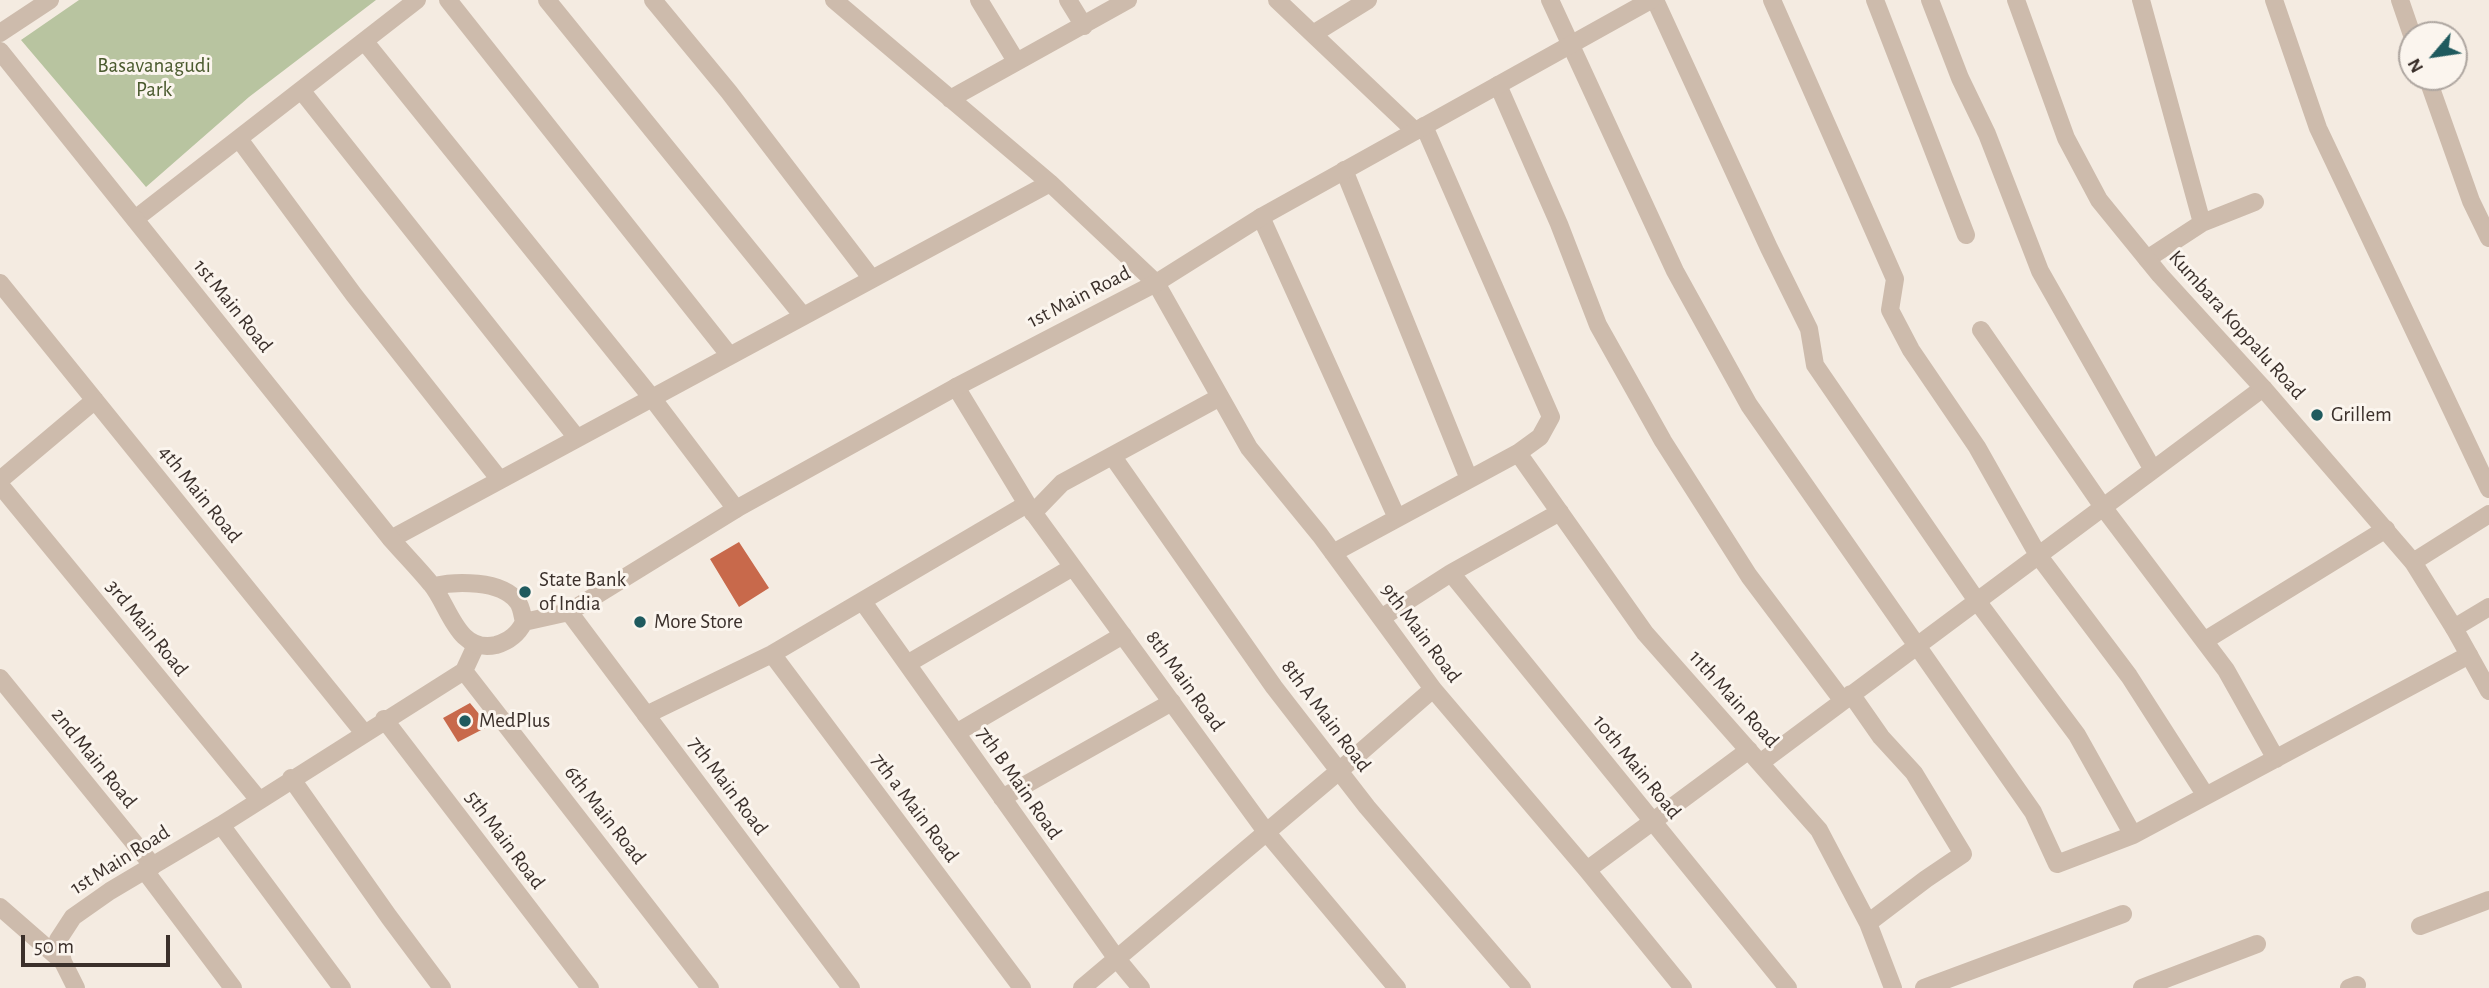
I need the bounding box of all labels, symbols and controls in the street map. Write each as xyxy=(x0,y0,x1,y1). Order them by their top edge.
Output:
north arrow xyxy=(2398,21,2468,91)
park label: Basavanagudi Park xyxy=(97,53,211,103)
text: N xyxy=(2404,55,2427,76)
street label: Kumbara Koppalu Road xyxy=(2163,245,2311,405)
street label: 1st Main Road xyxy=(188,254,278,358)
street label: 1st Main Road xyxy=(1023,260,1135,334)
place label: Grillem xyxy=(2331,402,2392,428)
marker: Grillem xyxy=(2309,407,2325,423)
street label: 4th Main Road xyxy=(153,440,247,548)
place label: State Bank of India xyxy=(539,567,626,617)
street label: 3rd Main Road xyxy=(100,575,194,681)
street label: 9th Main Road xyxy=(1375,578,1467,688)
marker: State Bank of India xyxy=(517,584,533,600)
place label: More Store xyxy=(654,609,743,635)
marker: More Store xyxy=(632,614,648,630)
street label: 8th Main Road xyxy=(1140,626,1230,736)
street label: 11th Main Road xyxy=(1684,645,1784,753)
street label: 8th A Main Road xyxy=(1276,655,1376,777)
street label: 2nd Main Road xyxy=(46,703,142,813)
place label: MedPlus xyxy=(479,708,550,734)
street label: 10th Main Road xyxy=(1587,710,1687,824)
marker: MedPlus xyxy=(457,713,473,729)
street label: 7th B Main Road xyxy=(971,722,1067,844)
street label: 7th Main Road xyxy=(683,732,773,840)
street label: 7th a Main Road xyxy=(866,748,964,868)
street label: 6th Main Road xyxy=(559,761,651,869)
street label: 5th Main Road xyxy=(460,786,550,894)
street label: 1st Main Road xyxy=(66,820,174,900)
scale bar xyxy=(24,922,173,966)
text: 50 m xyxy=(34,936,74,957)

